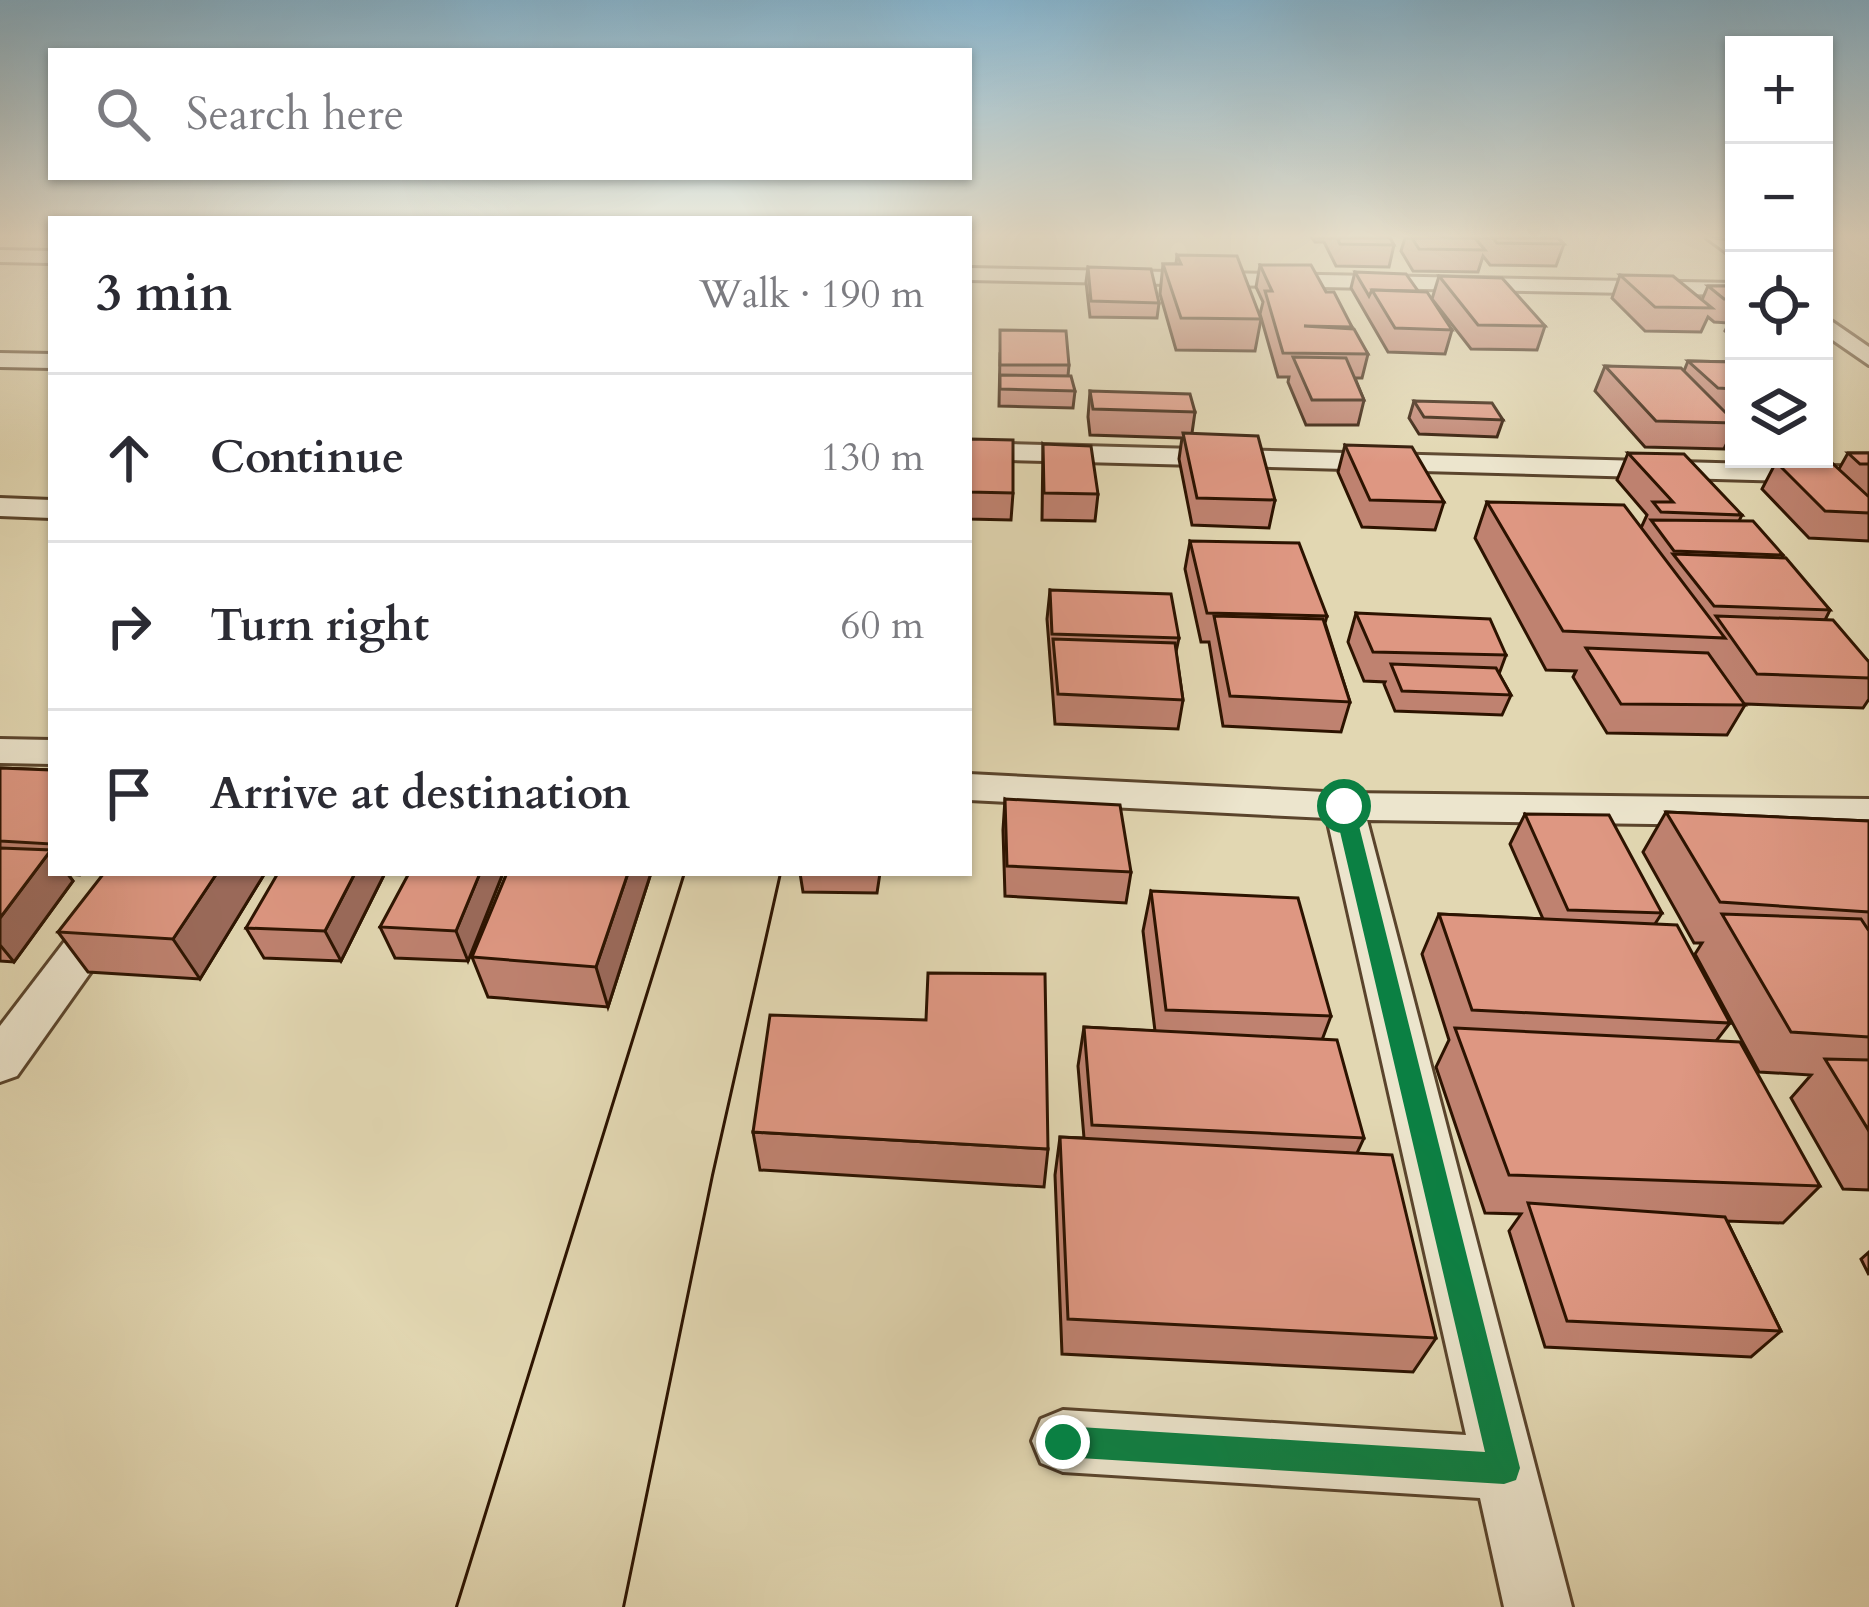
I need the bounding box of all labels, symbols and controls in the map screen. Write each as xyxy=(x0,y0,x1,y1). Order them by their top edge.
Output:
map controls xyxy=(1725,36,1833,468)
button: + xyxy=(1725,36,1833,144)
search box xyxy=(48,48,972,180)
icon: search xyxy=(90,81,156,147)
text: Search here xyxy=(186,84,404,145)
button: − xyxy=(1725,144,1833,252)
button: locate xyxy=(1725,252,1833,360)
text: 3 min xyxy=(96,259,232,329)
text: Walk · 190 m xyxy=(699,268,924,321)
button: layers xyxy=(1725,360,1833,468)
icon: ahead xyxy=(96,425,162,491)
text: Continue xyxy=(210,427,404,488)
text: 130 m xyxy=(821,431,924,484)
icon: right xyxy=(96,593,162,659)
text: Turn right xyxy=(210,595,429,656)
text: 60 m xyxy=(841,599,924,652)
icon: arrive xyxy=(96,761,162,827)
text: Arrive at destination xyxy=(210,763,630,824)
route start xyxy=(1317,779,1371,833)
route end xyxy=(1036,1415,1090,1469)

